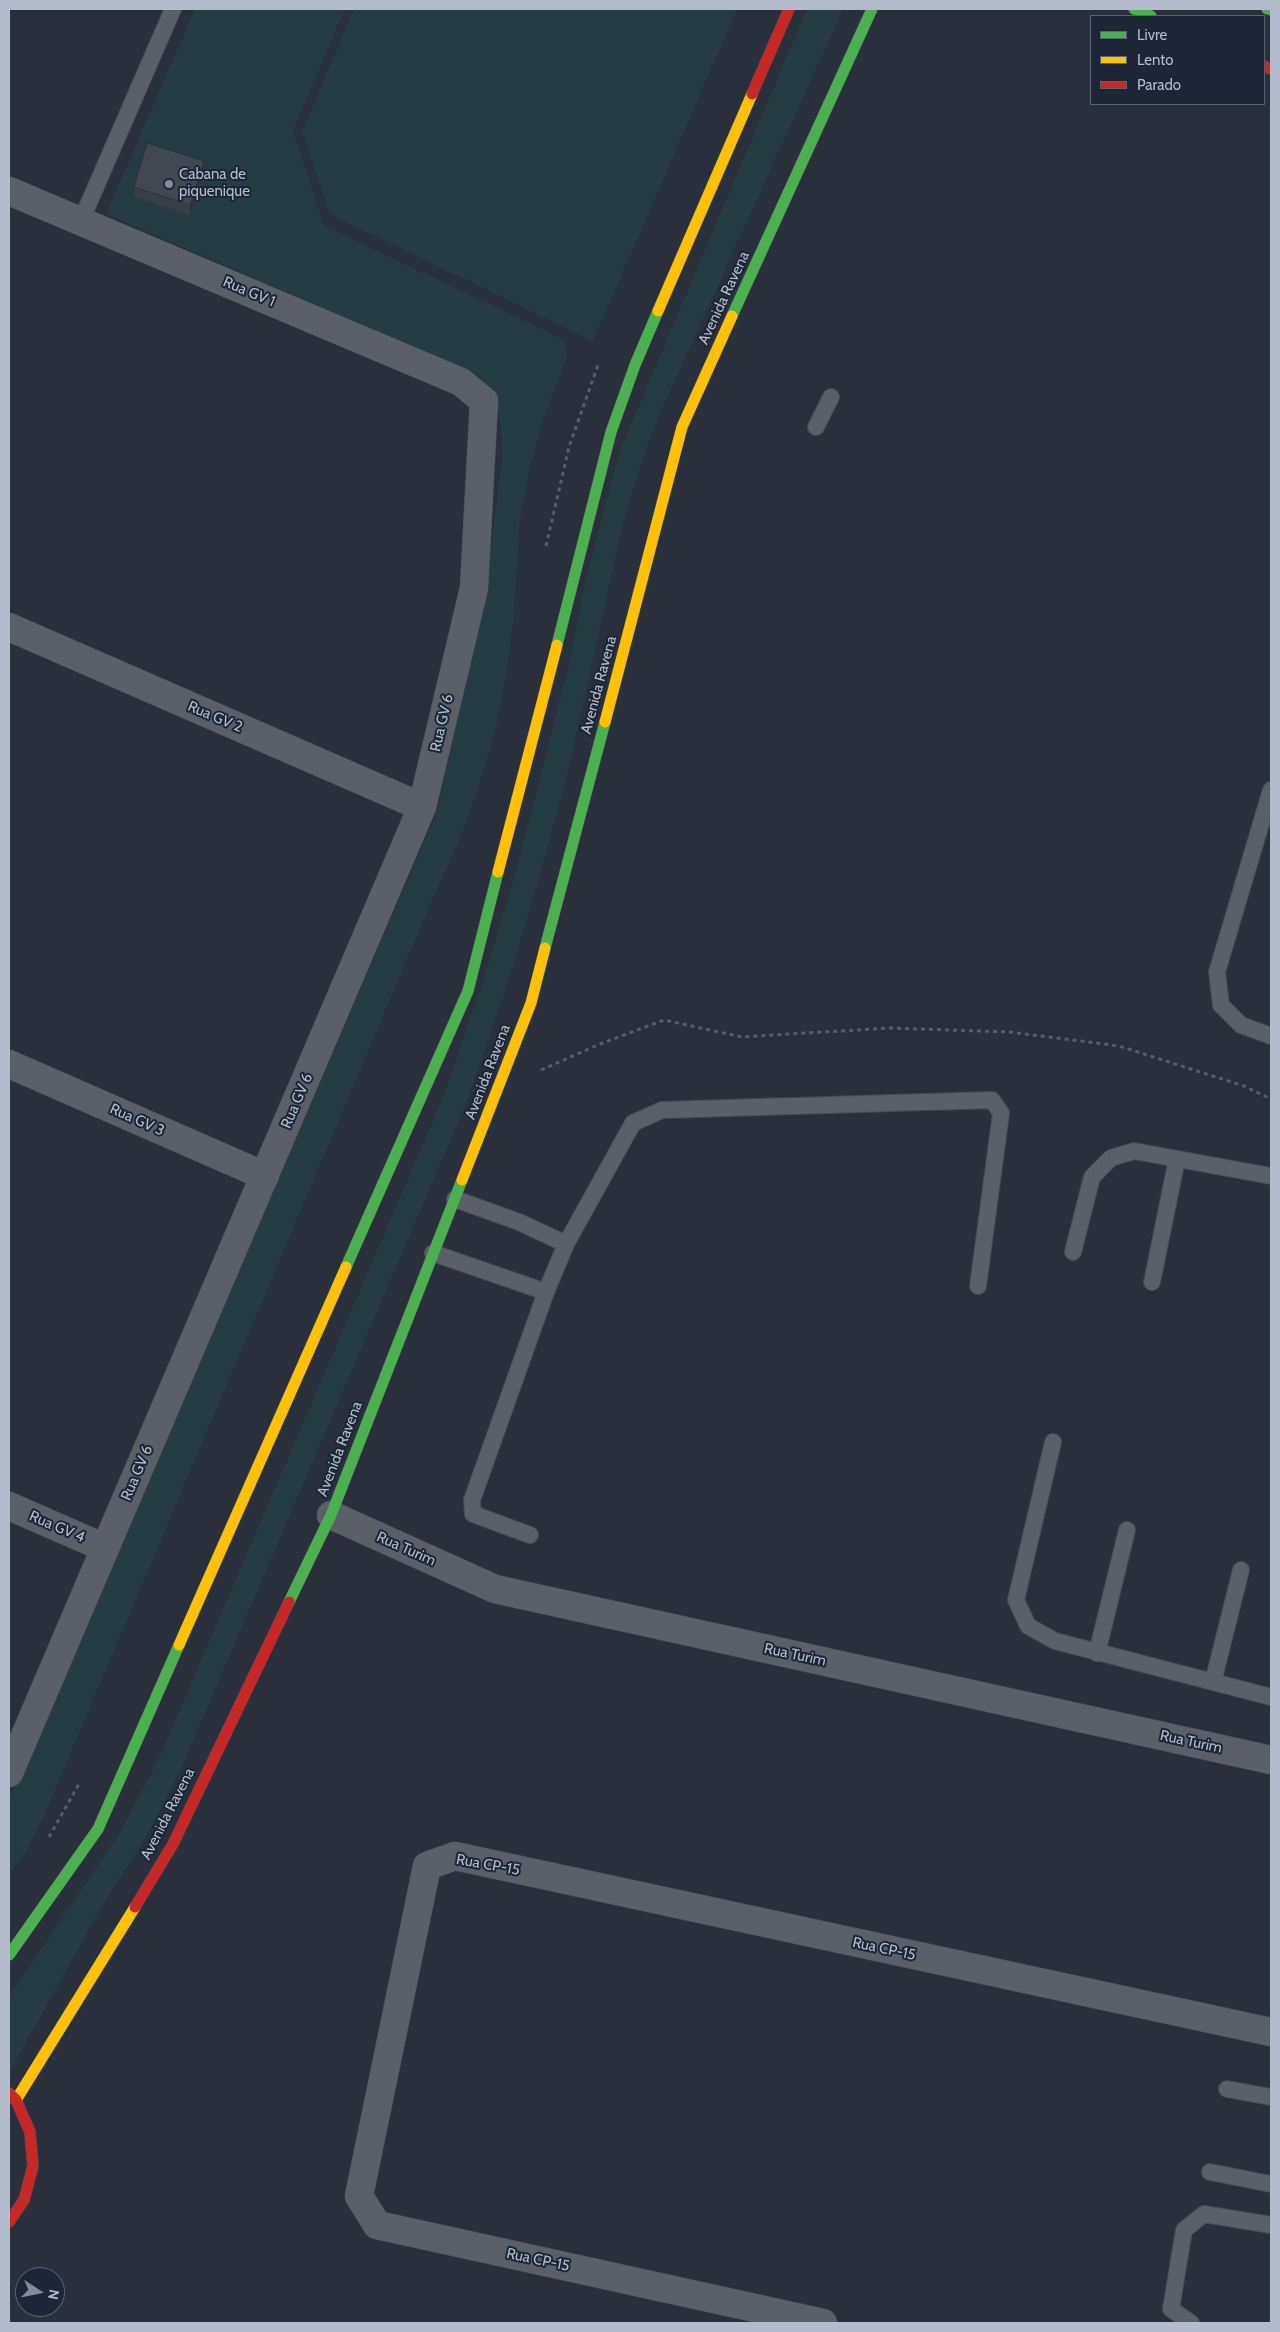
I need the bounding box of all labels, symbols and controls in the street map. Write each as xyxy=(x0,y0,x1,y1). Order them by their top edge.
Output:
legend xyxy=(1090,15,1265,105)
text: Livre xyxy=(1137,26,1167,44)
text: Lento xyxy=(1137,51,1174,69)
text: Parado xyxy=(1137,76,1181,94)
place label: Cabana de piquenique xyxy=(179,166,250,201)
marker: Cabana de piquenique xyxy=(163,178,175,190)
street label: Avenida Ravena xyxy=(695,249,753,347)
street label: Rua GV 1 xyxy=(220,273,278,311)
street label: Avenida Ravena xyxy=(577,634,621,736)
street label: Rua GV 6 xyxy=(427,693,457,753)
street label: Rua GV 2 xyxy=(185,697,245,737)
street label: Avenida Ravena xyxy=(462,1022,514,1122)
street label: Rua GV 6 xyxy=(277,1071,317,1131)
street label: Rua GV 3 xyxy=(107,1100,167,1140)
street label: Avenida Ravena xyxy=(314,1399,366,1499)
street label: Rua GV 6 xyxy=(117,1443,157,1503)
street label: Rua GV 4 xyxy=(27,1507,87,1547)
street label: Rua Turim xyxy=(374,1528,438,1570)
street label: Rua Turim xyxy=(762,1640,828,1670)
street label: Rua Turim xyxy=(1158,1727,1224,1757)
street label: Avenida Ravena xyxy=(137,1765,199,1863)
street label: Rua CP-15 xyxy=(455,1851,521,1879)
street label: Rua CP-15 xyxy=(851,1934,917,1964)
street label: Rua CP-15 xyxy=(505,2245,571,2275)
north arrow xyxy=(15,2267,65,2317)
text: N xyxy=(44,2288,64,2301)

